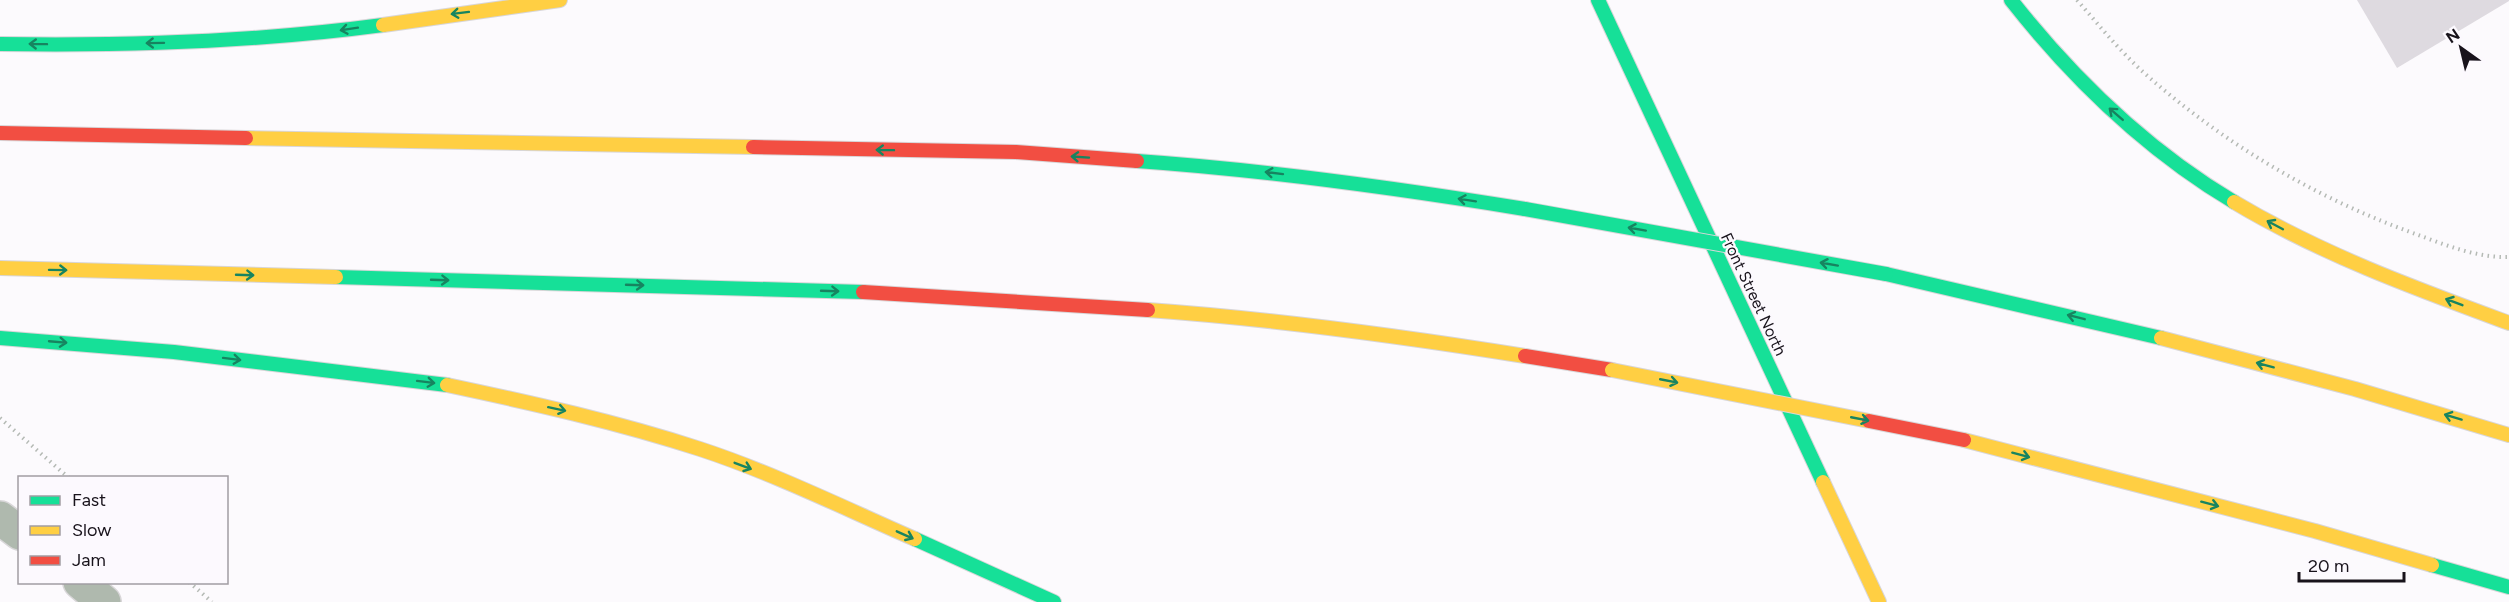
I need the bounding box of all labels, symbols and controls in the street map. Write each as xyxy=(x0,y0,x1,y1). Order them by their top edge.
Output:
one-way arrow xyxy=(451,8,471,19)
north arrow xyxy=(2431,18,2491,78)
one-way arrow xyxy=(340,23,359,34)
text: N xyxy=(2442,25,2463,47)
one-way arrow xyxy=(28,38,48,50)
one-way arrow xyxy=(145,38,165,49)
one-way arrow xyxy=(2109,107,2124,121)
one-way arrow xyxy=(876,144,896,156)
one-way arrow xyxy=(1071,151,1091,162)
one-way arrow xyxy=(1265,168,1285,179)
one-way arrow xyxy=(1458,194,1478,205)
one-way arrow xyxy=(2267,219,2285,230)
one-way arrow xyxy=(1627,223,1647,234)
street label: Front Street North xyxy=(1717,230,1790,359)
one-way arrow xyxy=(1819,258,1839,269)
one-way arrow xyxy=(48,264,68,275)
one-way arrow xyxy=(234,269,254,280)
one-way arrow xyxy=(429,274,449,286)
one-way arrow xyxy=(624,280,644,291)
one-way arrow xyxy=(819,285,839,297)
one-way arrow xyxy=(2445,296,2464,307)
one-way arrow xyxy=(2067,310,2086,322)
one-way arrow xyxy=(48,337,68,348)
one-way arrow xyxy=(222,354,242,365)
one-way arrow xyxy=(2256,359,2275,371)
one-way arrow xyxy=(1659,376,1678,387)
one-way arrow xyxy=(415,377,435,388)
one-way arrow xyxy=(547,404,566,415)
one-way arrow xyxy=(2444,411,2463,422)
one-way arrow xyxy=(1850,414,1869,425)
one-way arrow xyxy=(2011,450,2030,461)
one-way arrow xyxy=(734,461,752,472)
legend xyxy=(18,476,228,584)
text: Fast xyxy=(72,489,106,511)
one-way arrow xyxy=(2200,498,2219,510)
text: Slow xyxy=(72,519,111,541)
one-way arrow xyxy=(896,530,914,542)
scale bar xyxy=(2299,545,2404,583)
text: Jam xyxy=(72,549,106,571)
text: 20 m xyxy=(2308,555,2349,577)

